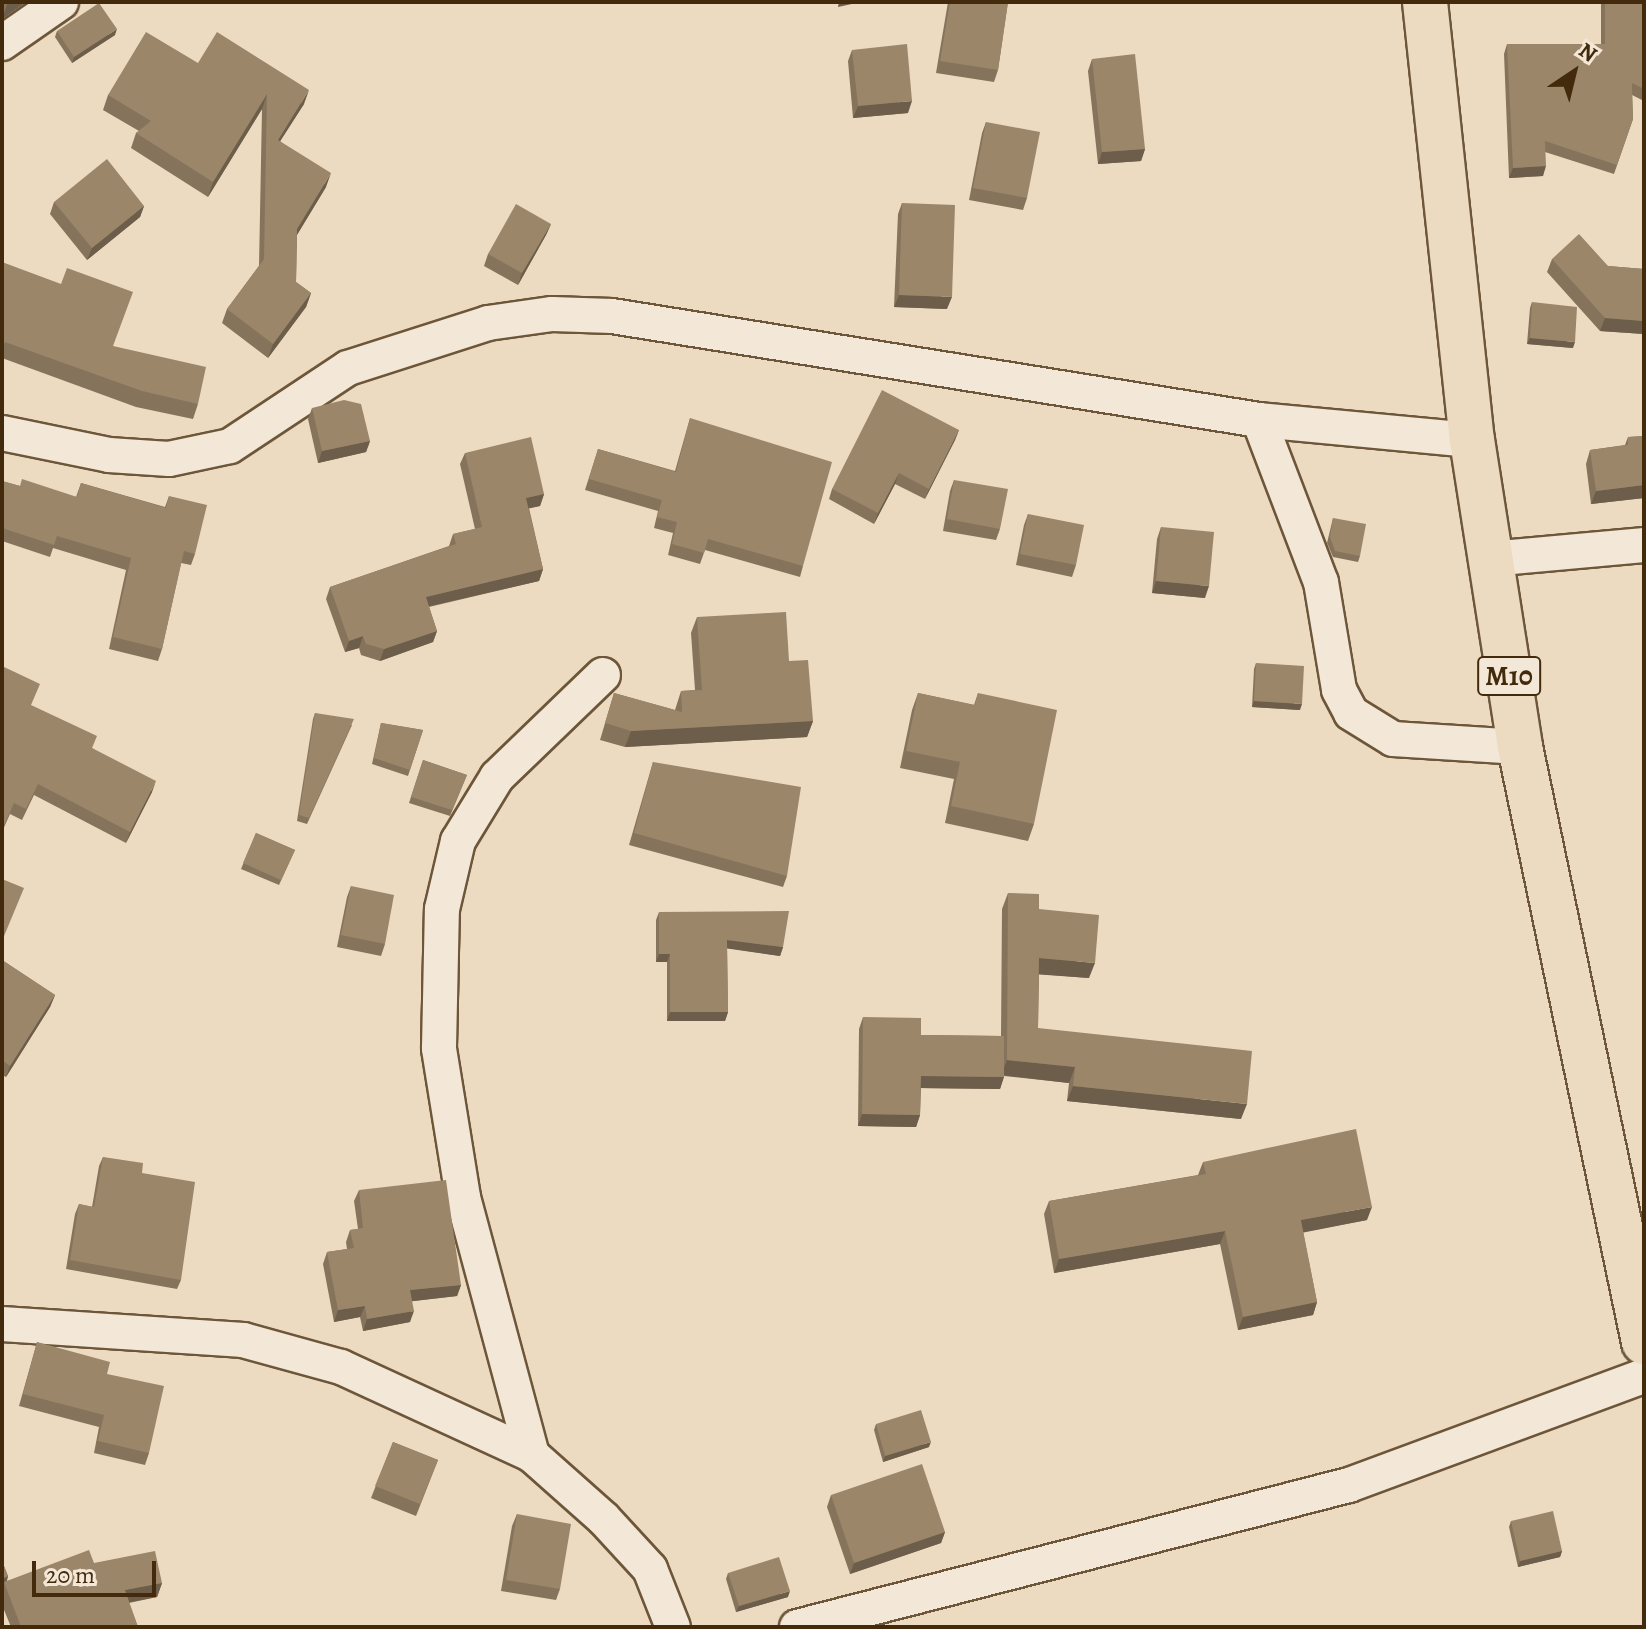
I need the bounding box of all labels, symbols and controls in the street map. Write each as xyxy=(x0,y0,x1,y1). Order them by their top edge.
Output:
north arrow xyxy=(1534,32,1614,112)
text: N xyxy=(1573,35,1603,69)
road number: M10 xyxy=(1477,652,1541,700)
scale bar xyxy=(36,1545,160,1595)
text: 20 m xyxy=(46,1559,95,1591)

